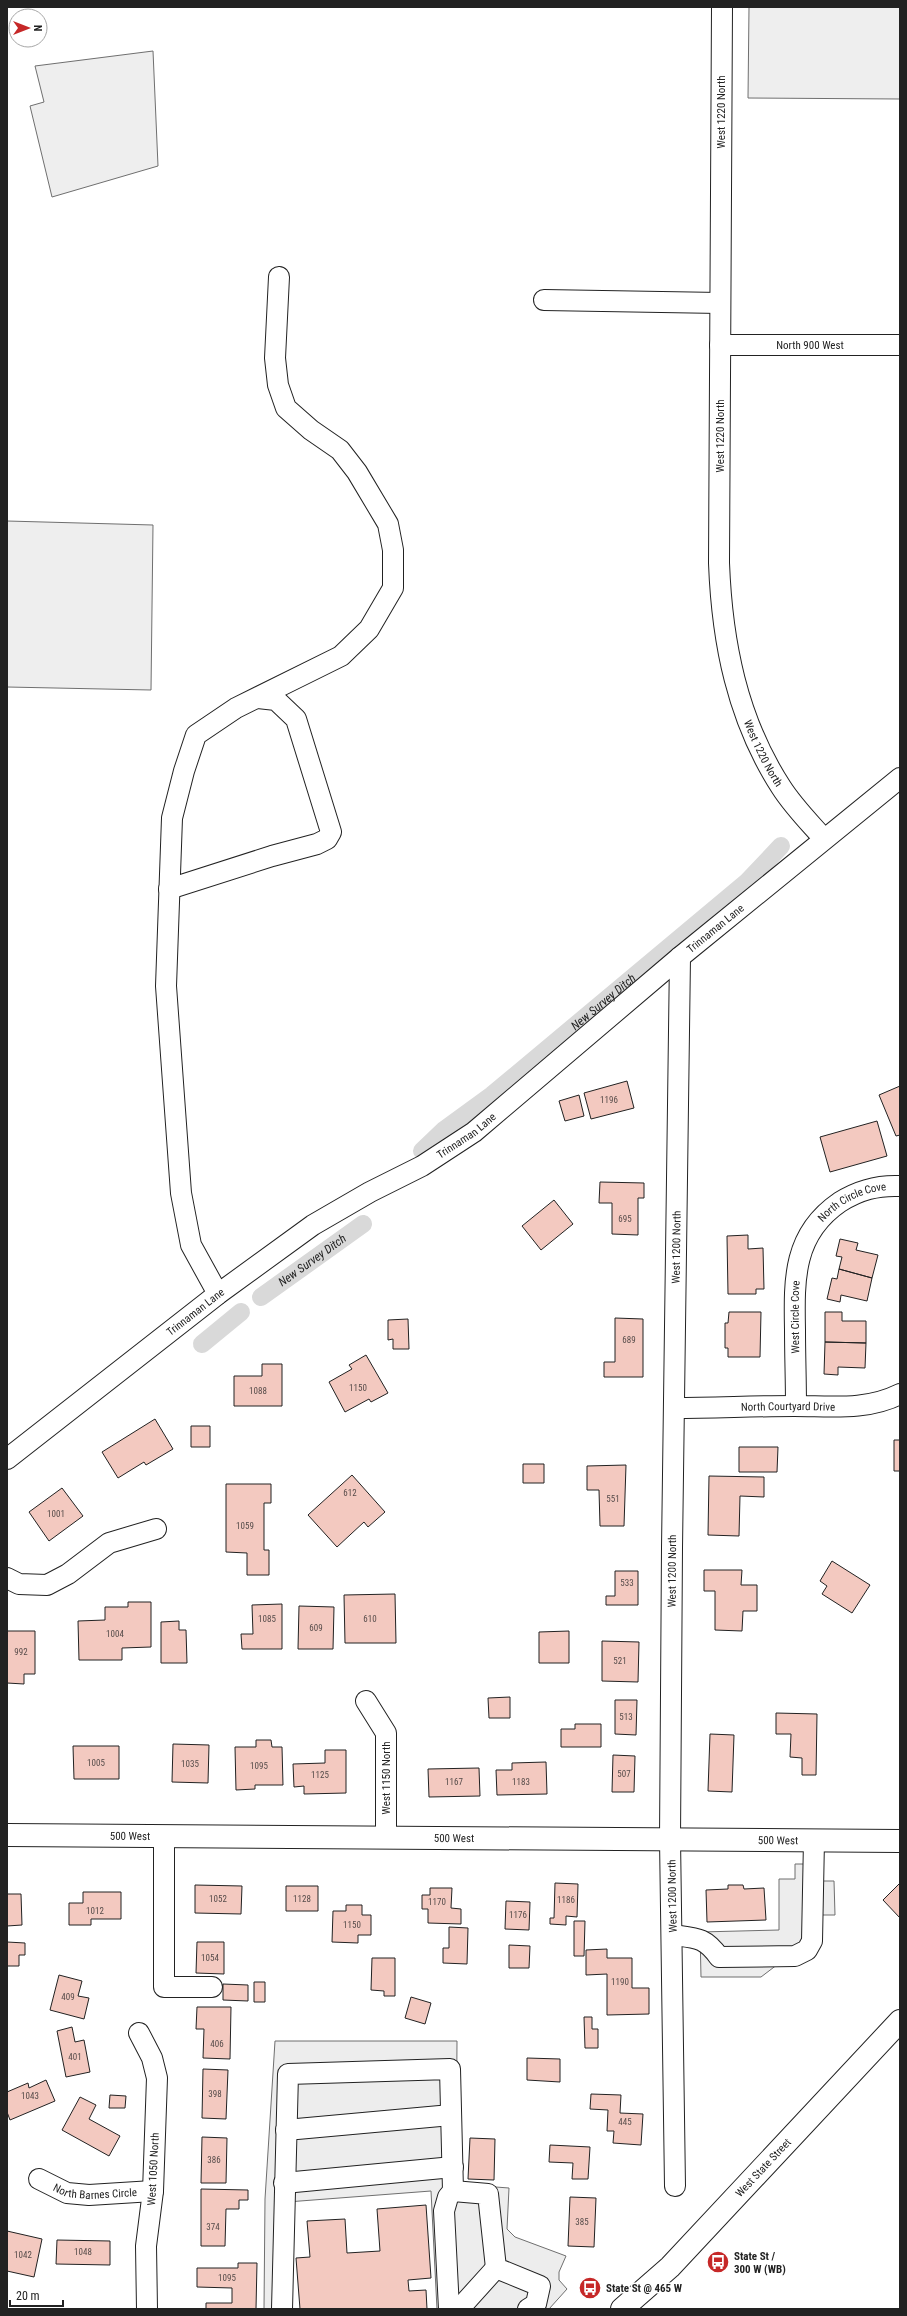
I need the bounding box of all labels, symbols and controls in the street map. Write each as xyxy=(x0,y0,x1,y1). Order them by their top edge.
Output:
north arrow xyxy=(8,8,48,48)
text: N xyxy=(31,25,44,32)
street label: West 1220 North xyxy=(715,76,728,148)
street label: North 900 West xyxy=(776,339,844,352)
street label: West 1220 North xyxy=(714,400,727,472)
street label: West 1220 North xyxy=(741,718,785,789)
street label: Trinnaman Lane xyxy=(684,902,747,956)
water label: New Survey Ditch xyxy=(568,971,639,1033)
house number: 1196 xyxy=(600,1095,618,1105)
street label: Trinnaman Lane xyxy=(435,1110,499,1161)
street label: North Circle Cove xyxy=(815,1180,887,1224)
street label: West 1200 North xyxy=(670,1210,684,1284)
house number: 695 xyxy=(618,1214,632,1224)
water label: New Survey Ditch xyxy=(276,1231,349,1289)
street label: West Circle Cove xyxy=(789,1280,803,1354)
street label: Trinnaman Lane xyxy=(164,1286,227,1339)
house number: 689 xyxy=(622,1335,636,1345)
house number: 1150 xyxy=(349,1383,367,1393)
house number: 1088 xyxy=(249,1386,267,1396)
street label: North Courtyard Drive xyxy=(741,1400,835,1414)
house number: 612 xyxy=(343,1488,357,1498)
house number: 551 xyxy=(606,1494,620,1504)
house number: 1001 xyxy=(47,1509,65,1519)
house number: 1059 xyxy=(236,1521,254,1531)
street label: West 1200 North xyxy=(666,1534,679,1608)
house number: 533 xyxy=(620,1578,634,1588)
house number: 1085 xyxy=(258,1614,276,1624)
house number: 610 xyxy=(363,1614,377,1624)
house number: 609 xyxy=(309,1623,323,1633)
house number: 1004 xyxy=(106,1629,124,1639)
house number: 992 xyxy=(14,1647,28,1657)
house number: 521 xyxy=(613,1656,627,1666)
house number: 513 xyxy=(619,1712,633,1722)
street label: West 1150 North xyxy=(380,1742,393,1814)
house number: 1005 xyxy=(87,1758,105,1768)
house number: 1035 xyxy=(181,1759,199,1769)
house number: 1095 xyxy=(250,1761,268,1771)
house number: 507 xyxy=(617,1769,631,1779)
house number: 1125 xyxy=(311,1770,329,1780)
house number: 1167 xyxy=(445,1777,463,1787)
house number: 1183 xyxy=(512,1777,530,1787)
street label: 500 West xyxy=(110,1830,150,1843)
street label: 500 West xyxy=(434,1832,474,1845)
street label: 500 West xyxy=(758,1834,798,1847)
street label: West 1200 North xyxy=(665,1859,680,1933)
house number: 1052 xyxy=(209,1894,227,1904)
house number: 1128 xyxy=(293,1894,311,1904)
house number: 1186 xyxy=(557,1895,575,1905)
house number: 1170 xyxy=(428,1897,446,1907)
house number: 1012 xyxy=(86,1906,104,1916)
house number: 1176 xyxy=(509,1910,527,1920)
house number: 1150 xyxy=(343,1920,361,1930)
house number: 1054 xyxy=(201,1953,219,1963)
house number: 1190 xyxy=(611,1977,629,1987)
house number: 409 xyxy=(61,1992,75,2002)
house number: 406 xyxy=(210,2039,224,2049)
house number: 401 xyxy=(68,2052,82,2062)
house number: 398 xyxy=(208,2089,222,2099)
house number: 1043 xyxy=(21,2091,39,2101)
house number: 445 xyxy=(618,2117,632,2127)
street label: West 1050 North xyxy=(145,2132,162,2206)
street label: West State Street xyxy=(733,2136,794,2200)
house number: 386 xyxy=(207,2155,221,2165)
street label: North Barnes Circle xyxy=(51,2181,137,2202)
house number: 385 xyxy=(575,2217,589,2227)
house number: 374 xyxy=(206,2222,220,2232)
house number: 1048 xyxy=(74,2247,92,2257)
bus stop icon: State St / 300 W (WB) xyxy=(705,2249,731,2275)
house number: 1042 xyxy=(14,2250,32,2260)
place label: State St / 300 W (WB) xyxy=(734,2250,786,2276)
house number: 1095 xyxy=(218,2273,236,2283)
bus stop icon: State St @ 465 W xyxy=(577,2275,603,2301)
scale bar xyxy=(10,2282,63,2308)
place label: State St @ 465 W xyxy=(606,2282,683,2295)
text: 20 m xyxy=(16,2289,40,2303)

